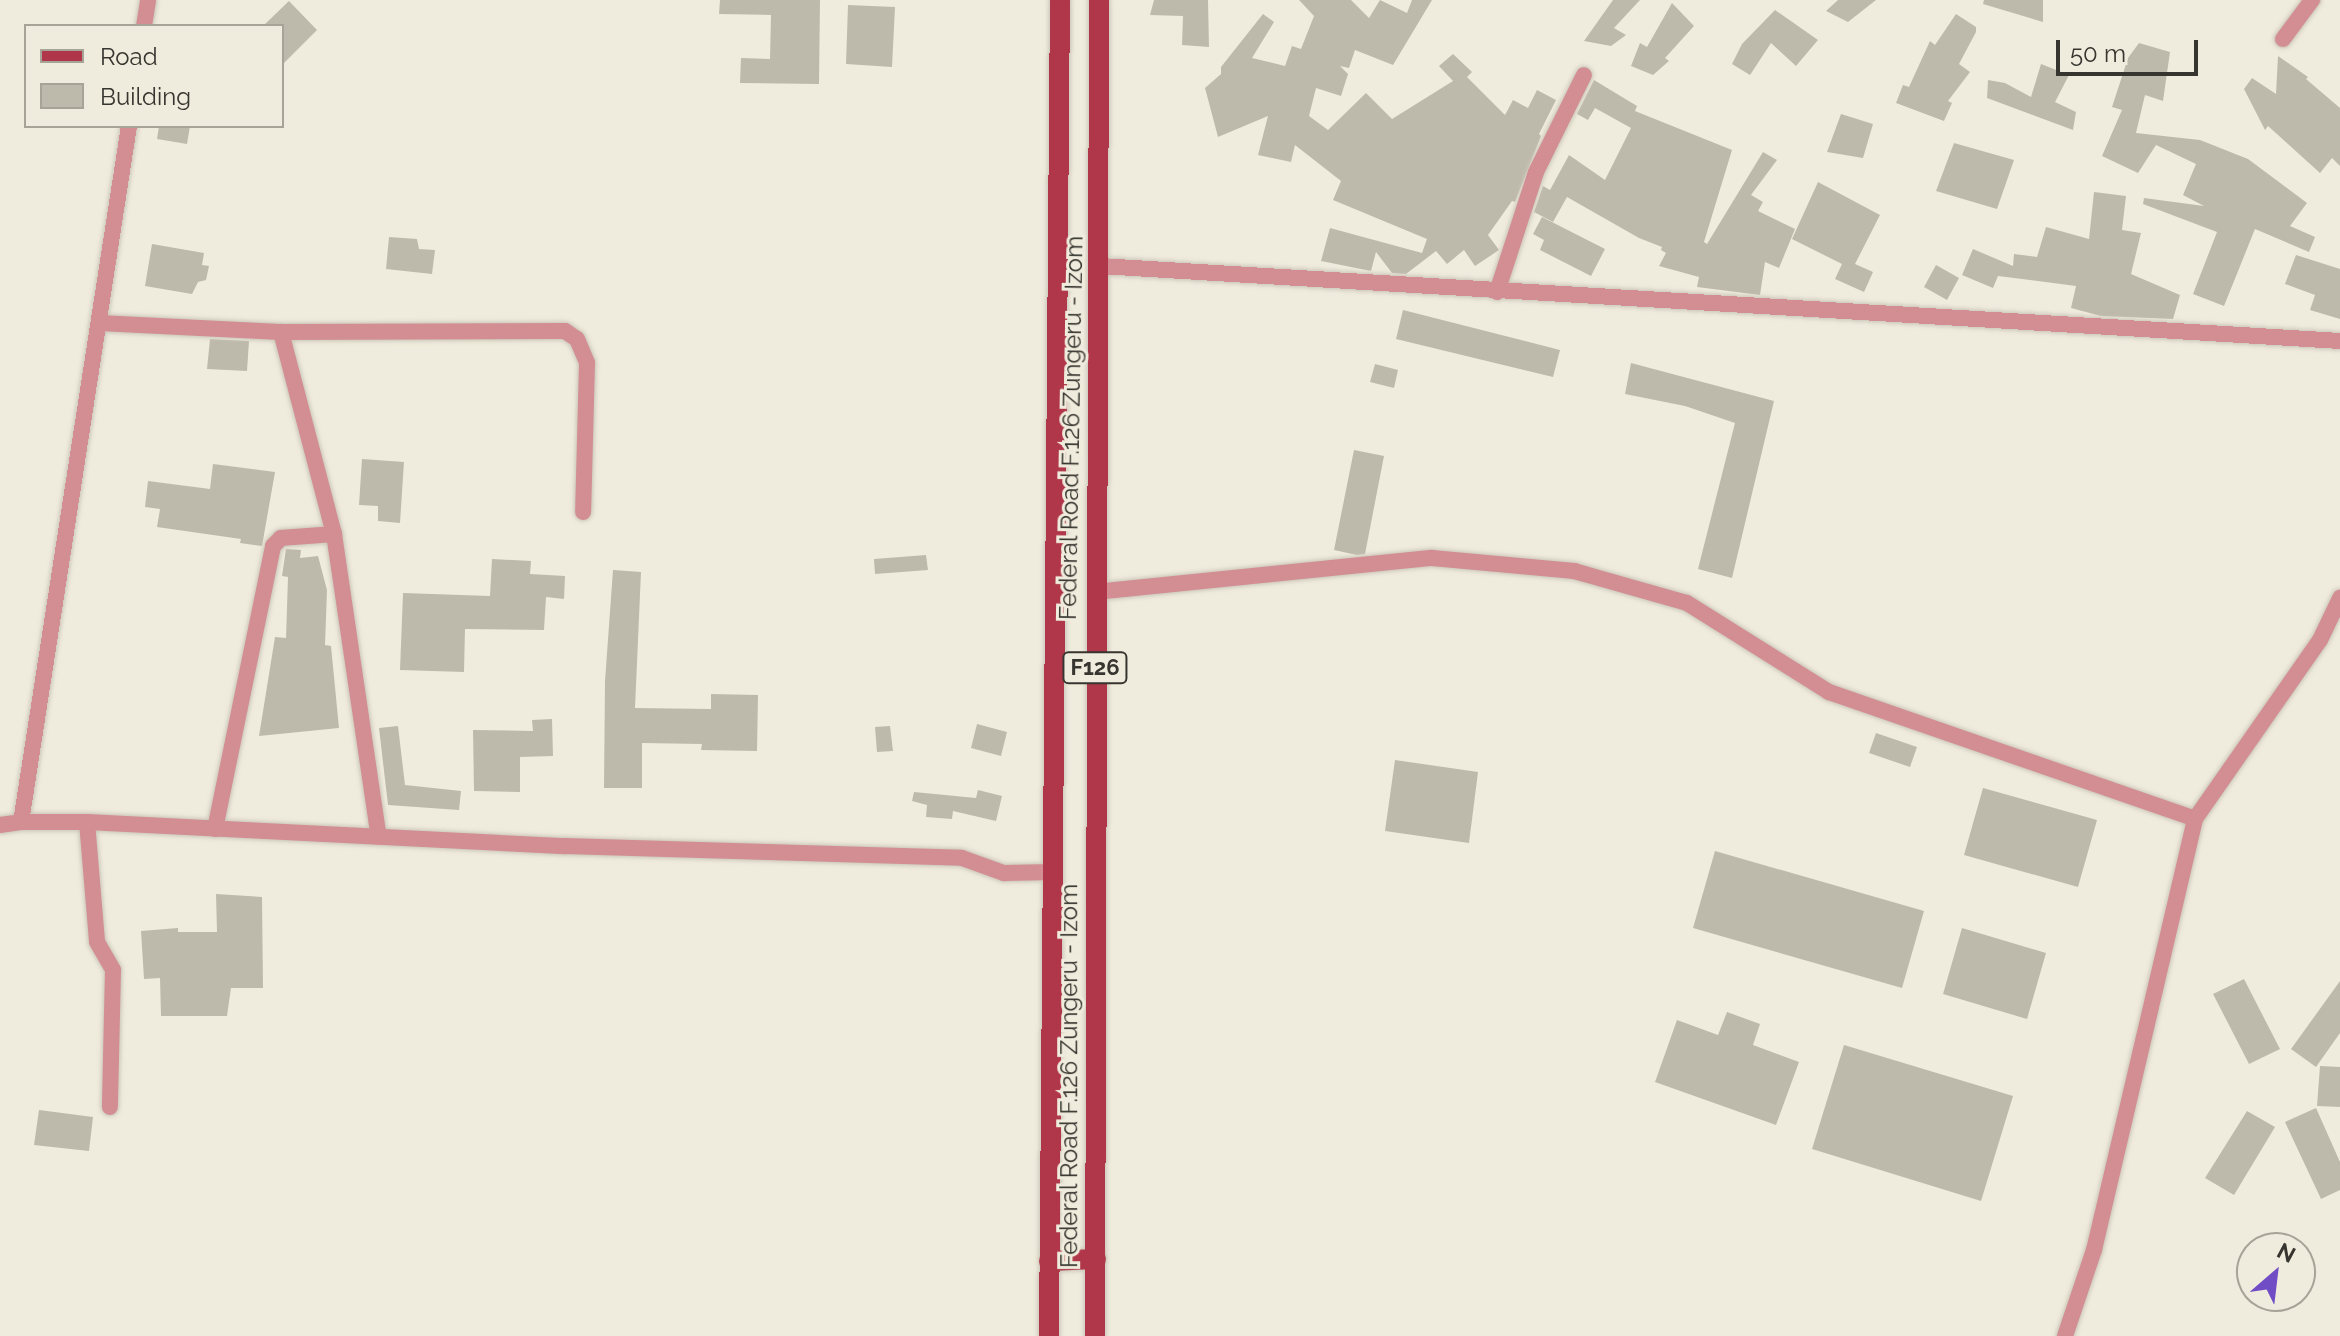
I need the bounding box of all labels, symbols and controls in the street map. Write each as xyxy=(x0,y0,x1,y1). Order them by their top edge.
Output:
legend xyxy=(24,24,284,128)
scale bar xyxy=(2060,24,2202,74)
text: 50 m xyxy=(2070,39,2126,68)
text: Road xyxy=(100,42,158,71)
text: Building xyxy=(100,82,191,111)
street label: Federal Road F.126 Zungeru - Izom xyxy=(1053,235,1089,621)
road number: F126 xyxy=(1061,650,1129,686)
street label: Federal Road F.126 Zungeru - Izom xyxy=(1055,884,1083,1268)
north arrow xyxy=(2236,1232,2316,1312)
text: N xyxy=(2273,1237,2300,1268)

